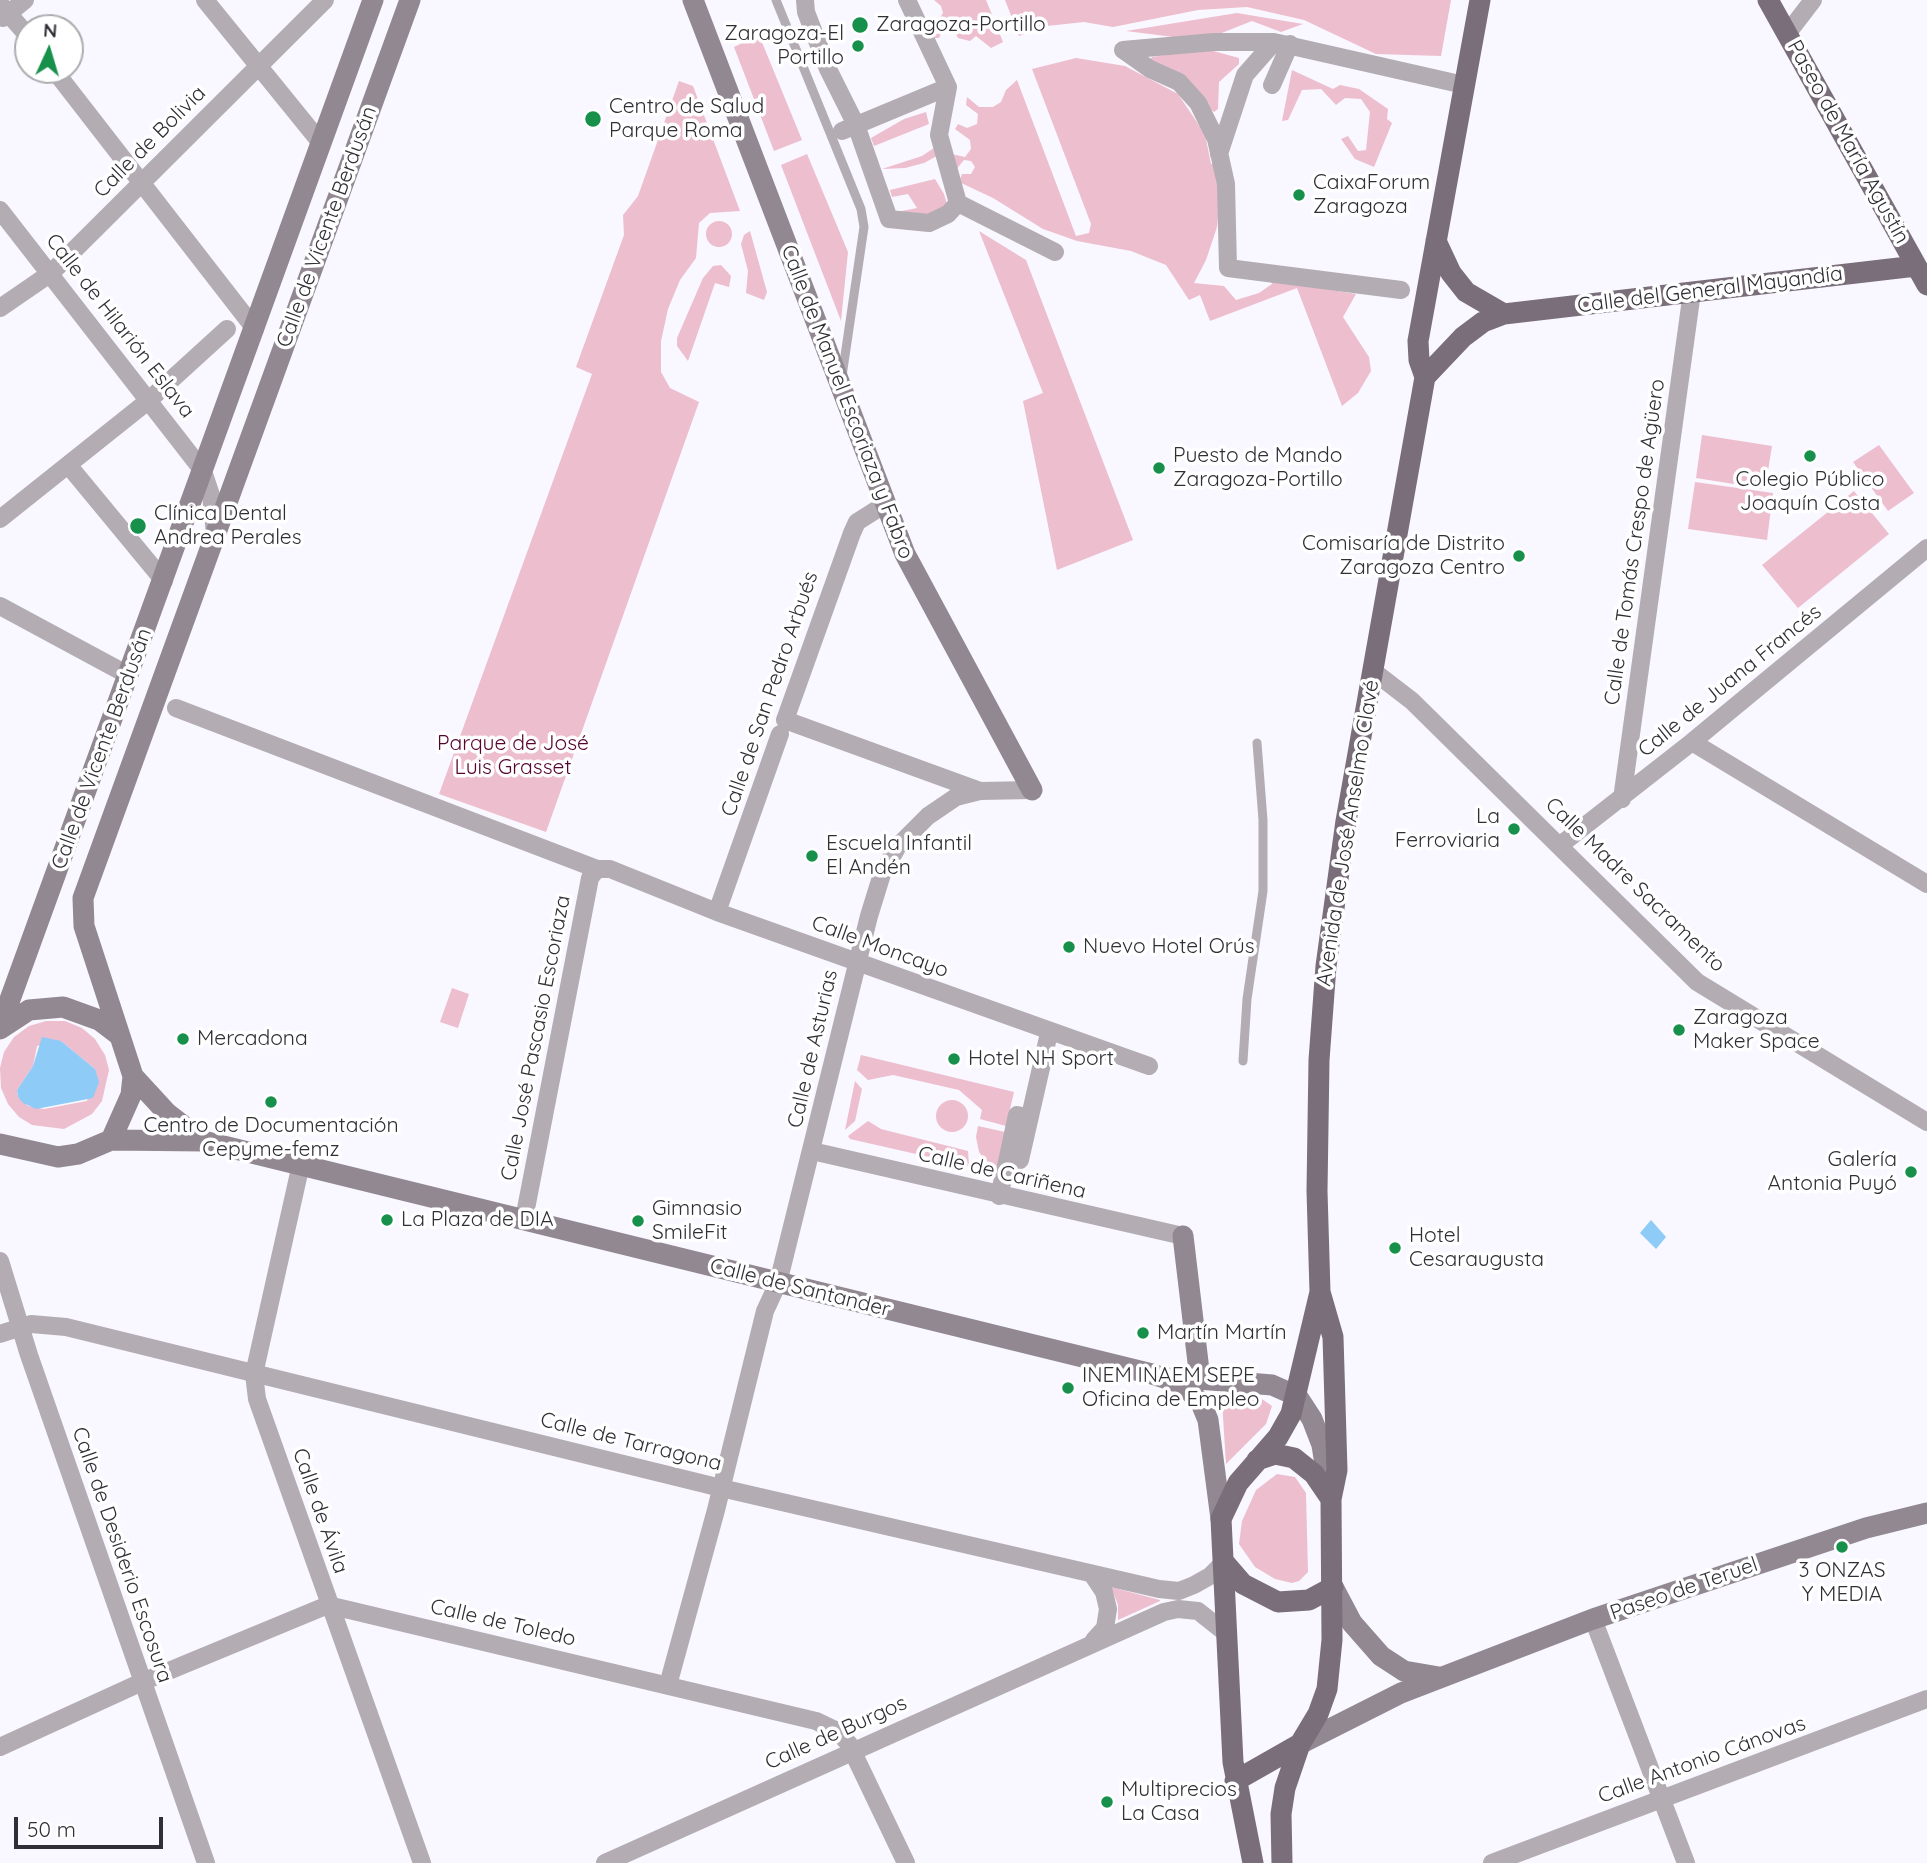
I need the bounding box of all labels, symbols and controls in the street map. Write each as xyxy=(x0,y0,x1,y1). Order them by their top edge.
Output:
place label: Zaragoza-Portillo xyxy=(876,12,1046,38)
north arrow xyxy=(14,14,84,84)
marker: Zaragoza-Portillo xyxy=(850,15,870,35)
text: N xyxy=(43,18,58,43)
place label: Zaragoza-El Portillo xyxy=(724,21,844,71)
street label: Paseo de María Agustín xyxy=(1782,36,1914,248)
marker: Zaragoza-El Portillo xyxy=(850,38,866,54)
street label: Calle de Bolivia xyxy=(89,81,211,203)
place label: Centro de Salud Parque Roma xyxy=(609,94,764,144)
street label: Calle de Vicente Berdusán xyxy=(272,103,382,351)
marker: Centro de Salud Parque Roma xyxy=(583,109,603,129)
place label: CaixaForum Zaragoza xyxy=(1313,170,1430,220)
marker: CaixaForum Zaragoza xyxy=(1291,187,1307,203)
street label: Calle de Hilarión Eslava xyxy=(40,229,200,423)
street label: Calle de Manuel Escoriaza y Fabro xyxy=(775,241,919,563)
street label: Calle del General Mayandía xyxy=(1576,261,1844,319)
street label: Calle de Tomás Crespo de Agüero xyxy=(1600,377,1670,707)
place label: Puesto de Mando Zaragoza-Portillo xyxy=(1173,443,1343,493)
marker: Colegio Público Joaquín Costa xyxy=(1802,448,1818,464)
marker: Puesto de Mando Zaragoza-Portillo xyxy=(1151,460,1167,476)
place label: Colegio Público Joaquín Costa xyxy=(1736,467,1884,517)
place label: Clínica Dental Andrea Perales xyxy=(154,501,302,551)
marker: Clínica Dental Andrea Perales xyxy=(128,516,148,536)
place label: Comisaría de Distrito Zaragoza Centro xyxy=(1302,531,1505,581)
marker: Comisaría de Distrito Zaragoza Centro xyxy=(1511,548,1527,564)
street label: Calle de San Pedro Arbués xyxy=(716,568,824,820)
street label: Calle de Juana Francés xyxy=(1633,599,1827,763)
street label: Calle de Vicente Berdusán xyxy=(47,625,157,873)
street label: Avenida de José Anselmo Clavé xyxy=(1311,678,1385,988)
park label: Parque de José Luis Grasset xyxy=(437,731,589,781)
street label: Calle Madre Sacramento xyxy=(1540,792,1730,978)
place label: La Ferroviaria xyxy=(1395,804,1500,854)
marker: La Ferroviaria xyxy=(1506,821,1522,837)
place label: Escuela Infantil El Andén xyxy=(826,831,972,881)
marker: Escuela Infantil El Andén xyxy=(804,848,820,864)
street label: Calle José Pascasio Escoriaza xyxy=(496,893,576,1183)
street label: Calle Moncayo xyxy=(808,911,952,983)
place label: Nuevo Hotel Orús xyxy=(1083,934,1255,960)
marker: Nuevo Hotel Orús xyxy=(1061,939,1077,955)
street label: Calle de Asturias xyxy=(783,968,843,1130)
place label: Zaragoza Maker Space xyxy=(1693,1005,1820,1055)
marker: Zaragoza Maker Space xyxy=(1671,1022,1687,1038)
place label: Mercadona xyxy=(197,1026,308,1052)
marker: Mercadona xyxy=(175,1031,191,1047)
place label: Hotel NH Sport xyxy=(968,1046,1114,1072)
marker: Hotel NH Sport xyxy=(946,1051,962,1067)
marker: Centro de Documentación Cepyme-femz xyxy=(263,1094,279,1110)
place label: Centro de Documentación Cepyme-femz xyxy=(143,1113,399,1163)
street label: Calle de Cariñena xyxy=(916,1141,1088,1205)
place label: Galería Antonia Puyó xyxy=(1768,1147,1897,1197)
marker: Galería Antonia Puyó xyxy=(1903,1164,1919,1180)
place label: Gimnasio SmileFit xyxy=(652,1196,742,1246)
place label: La Plaza de DIA xyxy=(401,1207,553,1233)
marker: La Plaza de DIA xyxy=(379,1212,395,1228)
marker: Gimnasio SmileFit xyxy=(630,1213,646,1229)
place label: Hotel Cesaraugusta xyxy=(1409,1223,1544,1273)
marker: Hotel Cesaraugusta xyxy=(1387,1240,1403,1256)
street label: Calle de Santander xyxy=(707,1253,893,1323)
place label: Martín Martín xyxy=(1157,1320,1287,1346)
marker: Martín Martín xyxy=(1135,1325,1151,1341)
place label: INEM INAEM SEPE Oficina de Empleo xyxy=(1082,1363,1259,1413)
marker: INEM INAEM SEPE Oficina de Empleo xyxy=(1060,1380,1076,1396)
street label: Calle de Tarragona xyxy=(538,1407,724,1477)
street label: Calle de Desiderio Escosura xyxy=(66,1424,178,1686)
street label: Calle de Ávila xyxy=(287,1445,353,1577)
marker: 3 ONZAS Y MEDIA xyxy=(1834,1539,1850,1555)
street label: Paseo de Teruel xyxy=(1607,1552,1761,1626)
place label: 3 ONZAS Y MEDIA xyxy=(1798,1558,1886,1608)
street label: Calle de Toledo xyxy=(428,1594,578,1652)
street label: Calle de Burgos xyxy=(761,1690,911,1776)
street label: Calle Antonio Cánovas xyxy=(1595,1711,1809,1809)
place label: Multiprecios La Casa xyxy=(1121,1777,1237,1827)
marker: Multiprecios La Casa xyxy=(1099,1794,1115,1810)
scale bar xyxy=(18,1804,166,1848)
text: 50 m xyxy=(27,1816,76,1842)

